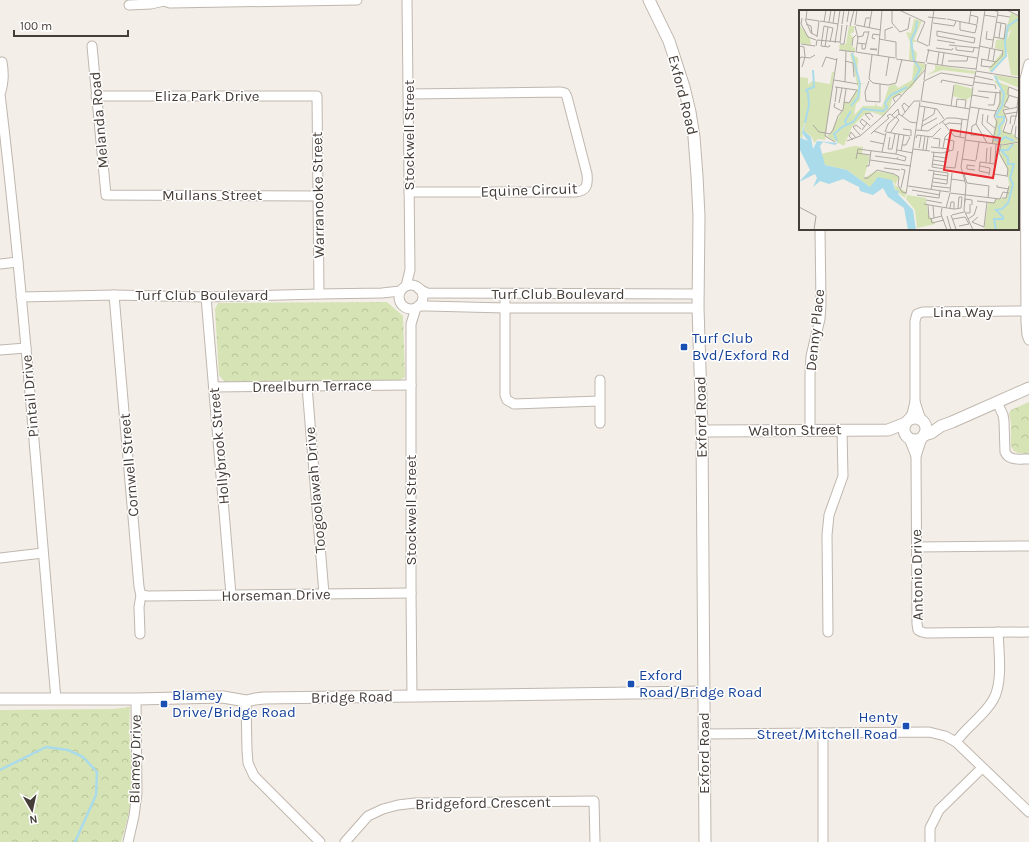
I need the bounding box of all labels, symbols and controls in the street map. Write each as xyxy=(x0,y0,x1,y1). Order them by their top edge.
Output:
inset map xyxy=(799,10,1019,230)
scale bar xyxy=(14,12,128,38)
text: 100 m xyxy=(20,19,52,33)
street label: Exford Road xyxy=(664,53,702,137)
street label: Melanda Road xyxy=(86,71,112,169)
street label: Stockwell Street xyxy=(400,79,418,190)
street label: Eliza Park Drive xyxy=(154,87,260,105)
street label: Warranooke Street xyxy=(308,131,328,258)
street label: Equine Circuit xyxy=(480,179,578,201)
street label: Mullans Street xyxy=(162,186,262,204)
street label: Turf Club Boulevard xyxy=(491,285,625,303)
street label: Turf Club Boulevard xyxy=(135,286,269,304)
street label: Denny Place xyxy=(802,288,828,372)
street label: Lina Way xyxy=(933,303,993,321)
place label: Turf Club Bvd/Exford Rd xyxy=(692,329,790,364)
marker: Turf Club Bvd/Exford Rd xyxy=(679,342,689,352)
street label: Pintail Drive xyxy=(17,354,43,438)
street label: Dreelburn Terrace xyxy=(252,376,372,396)
street label: Exford Road xyxy=(691,376,711,458)
street label: Hollybrook Street xyxy=(205,386,233,505)
street label: Cornwell Street xyxy=(115,412,142,517)
street label: Walton Street xyxy=(748,420,842,440)
street label: Toogoolawah Drive xyxy=(301,426,329,554)
street label: Stockwell Street xyxy=(402,454,420,565)
street label: Antonio Drive xyxy=(907,529,927,621)
street label: Horseman Drive xyxy=(221,585,331,605)
place label: Exford Road/Bridge Road xyxy=(639,666,762,701)
marker: Exford Road/Bridge Road xyxy=(626,679,636,689)
place label: Blamey Drive/Bridge Road xyxy=(172,686,296,721)
street label: Bridge Road xyxy=(311,687,393,707)
marker: Blamey Drive/Bridge Road xyxy=(159,699,169,709)
place label: Henty Street/Mitchell Road xyxy=(757,708,898,743)
street label: Exford Road xyxy=(695,712,713,794)
street label: Blamey Drive xyxy=(125,714,145,804)
marker: Henty Street/Mitchell Road xyxy=(901,721,911,731)
north arrow xyxy=(12,790,52,830)
street label: Bridgeford Crescent xyxy=(415,793,551,813)
text: N xyxy=(29,812,38,826)

